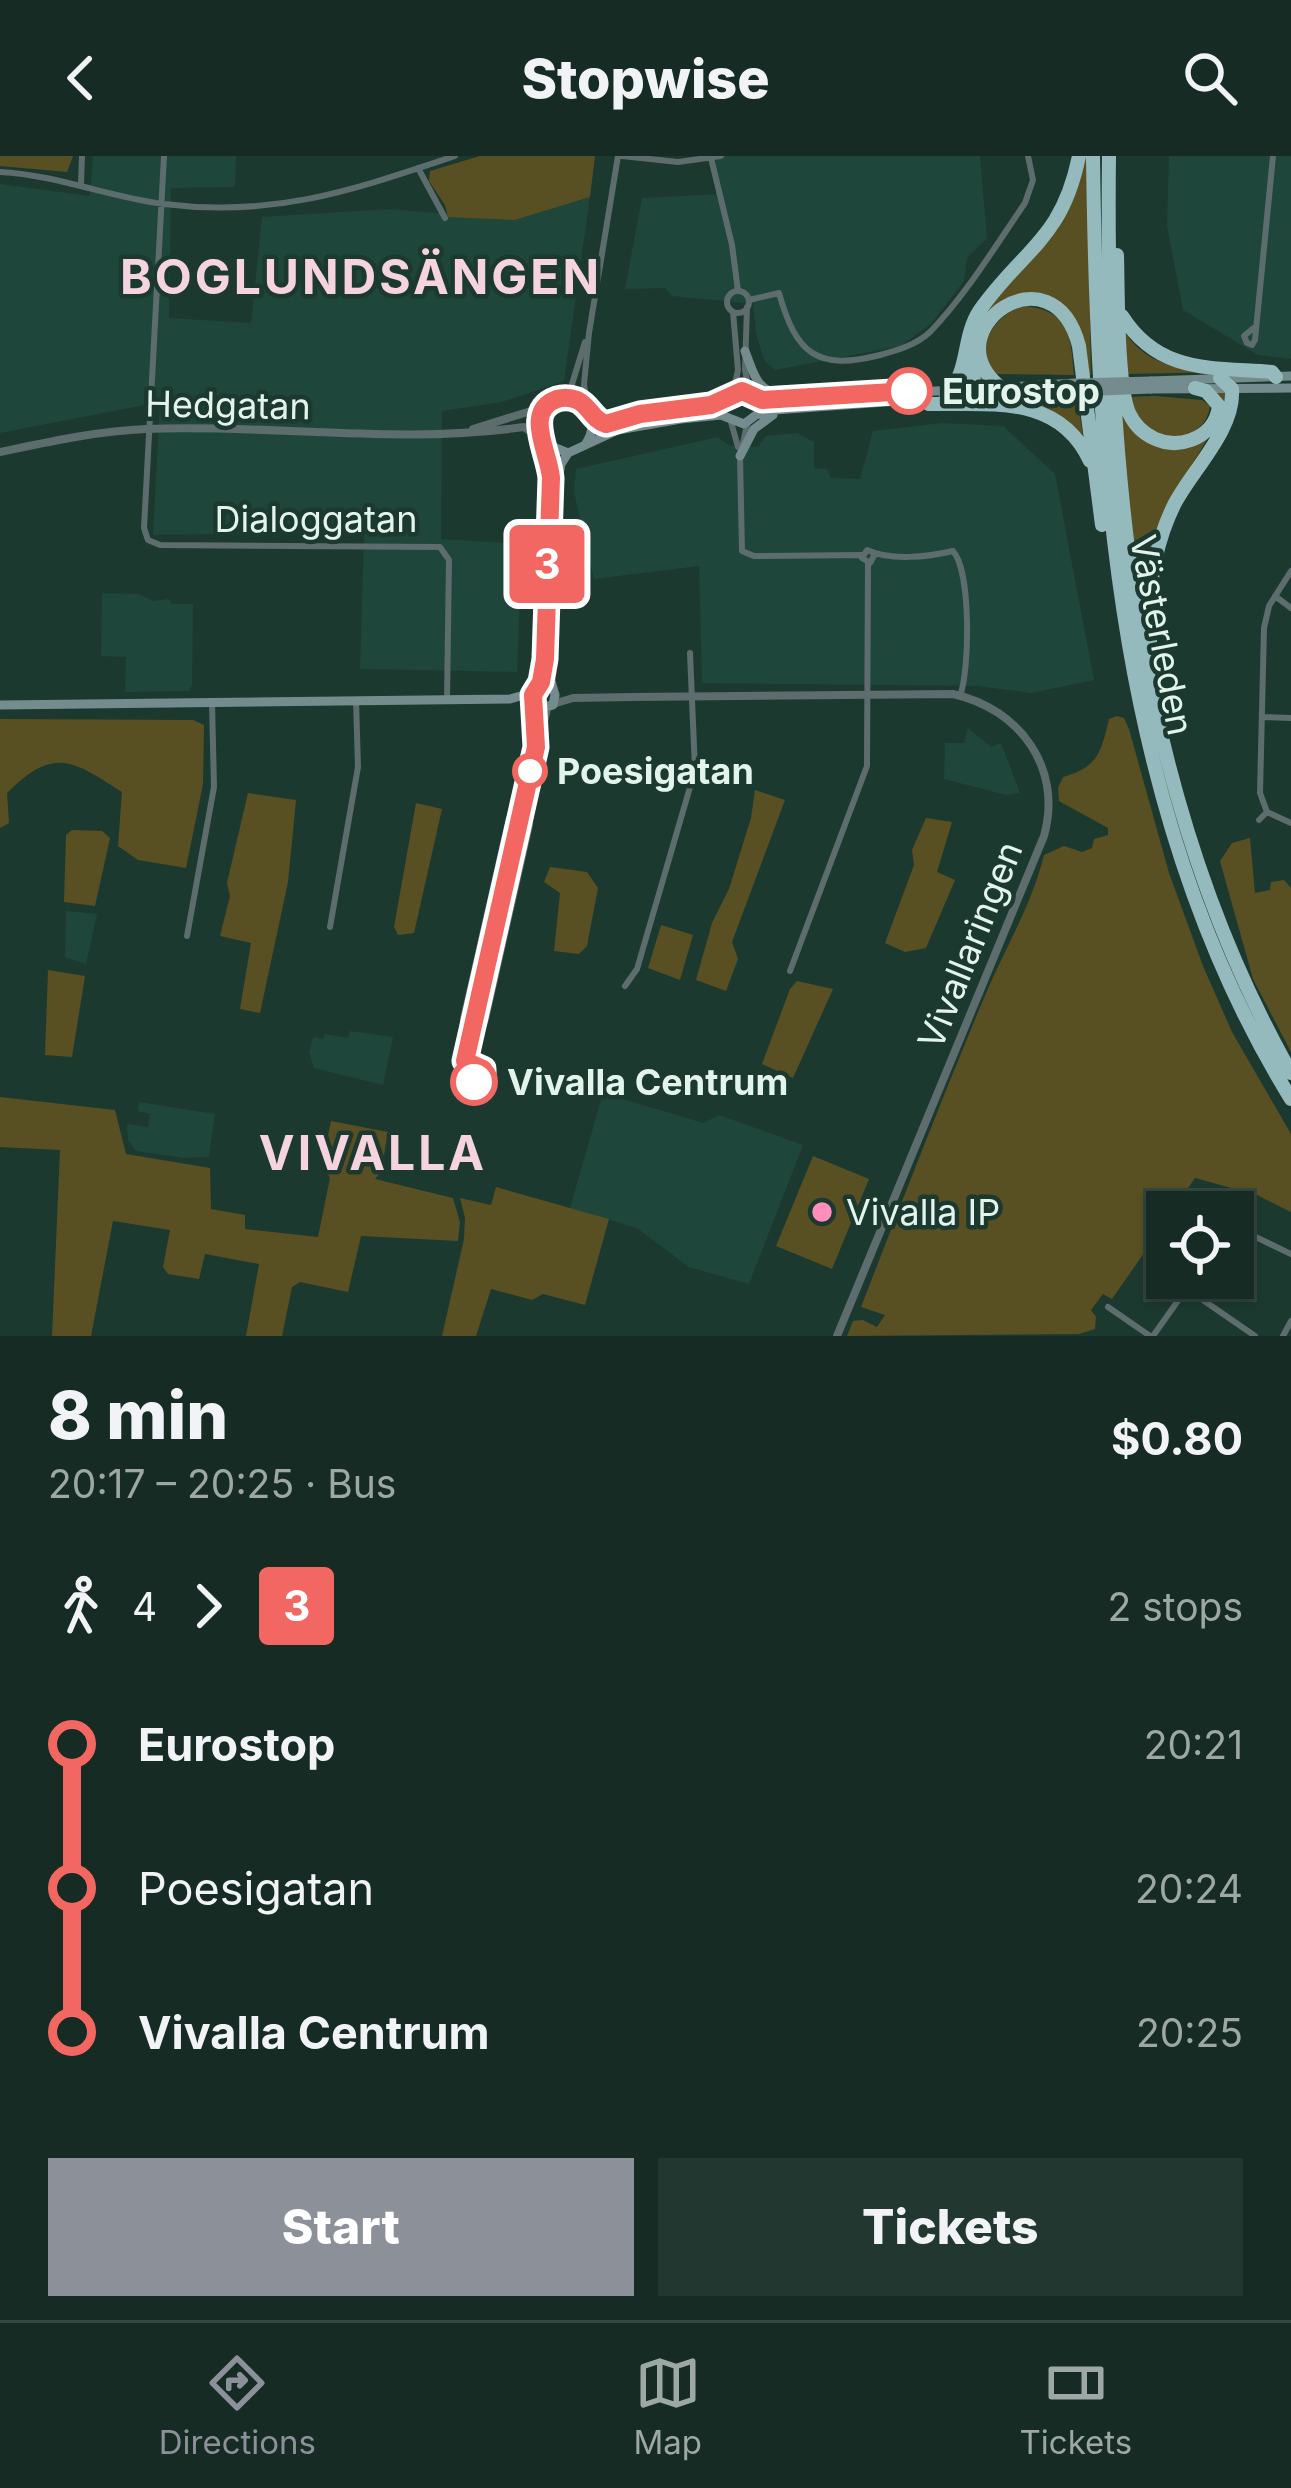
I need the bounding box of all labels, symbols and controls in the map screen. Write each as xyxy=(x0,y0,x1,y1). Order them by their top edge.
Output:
icon: back xyxy=(48,45,114,111)
icon: search xyxy=(1177,45,1243,111)
text: Stopwise xyxy=(521,46,770,111)
district label: BOGLUNDSÄNGEN xyxy=(120,247,602,306)
marker: Eurostop xyxy=(887,369,931,413)
place label: Eurostop xyxy=(942,369,1100,413)
street label: Hedgatan xyxy=(145,382,311,428)
street label: Dialoggatan xyxy=(214,497,418,541)
line badge: 3 xyxy=(508,525,586,603)
street label: Västerleden xyxy=(1121,531,1203,739)
text: 3 xyxy=(533,538,561,589)
place label: Poesigatan xyxy=(557,749,754,793)
marker: Poesigatan xyxy=(514,755,546,787)
street label: Vivallaringen xyxy=(908,835,1032,1055)
marker: Vivalla Centrum xyxy=(452,1060,496,1104)
place label: Vivalla Centrum xyxy=(507,1060,788,1104)
district label: VIVALLA xyxy=(259,1123,487,1182)
place label: Vivalla IP xyxy=(846,1190,1000,1234)
map controls xyxy=(1146,1191,1254,1299)
button: locate xyxy=(1146,1191,1254,1299)
marker: Vivalla IP xyxy=(809,1199,835,1225)
text: 8 min xyxy=(48,1375,228,1455)
text: $0.80 xyxy=(1111,1411,1243,1466)
text: 20:17 – 20:25 · Bus xyxy=(48,1460,396,1507)
icon: walk xyxy=(48,1573,114,1639)
icon: forward xyxy=(175,1573,241,1639)
text: 3 xyxy=(283,1580,310,1631)
text: 4 xyxy=(132,1583,157,1630)
text: 2 stops xyxy=(1107,1583,1243,1630)
text: Eurostop xyxy=(138,1717,335,1772)
text: 20:21 xyxy=(1144,1721,1243,1768)
text: Poesigatan xyxy=(138,1861,374,1916)
text: 20:24 xyxy=(1135,1865,1243,1912)
text: Vivalla Centrum xyxy=(138,2005,490,2060)
text: 20:25 xyxy=(1136,2009,1243,2056)
button: Start xyxy=(48,2158,634,2296)
button: Tickets xyxy=(658,2158,1243,2296)
tab: Directions xyxy=(159,2350,316,2462)
tab: Map xyxy=(634,2350,702,2462)
tab: Tickets xyxy=(1020,2350,1132,2462)

